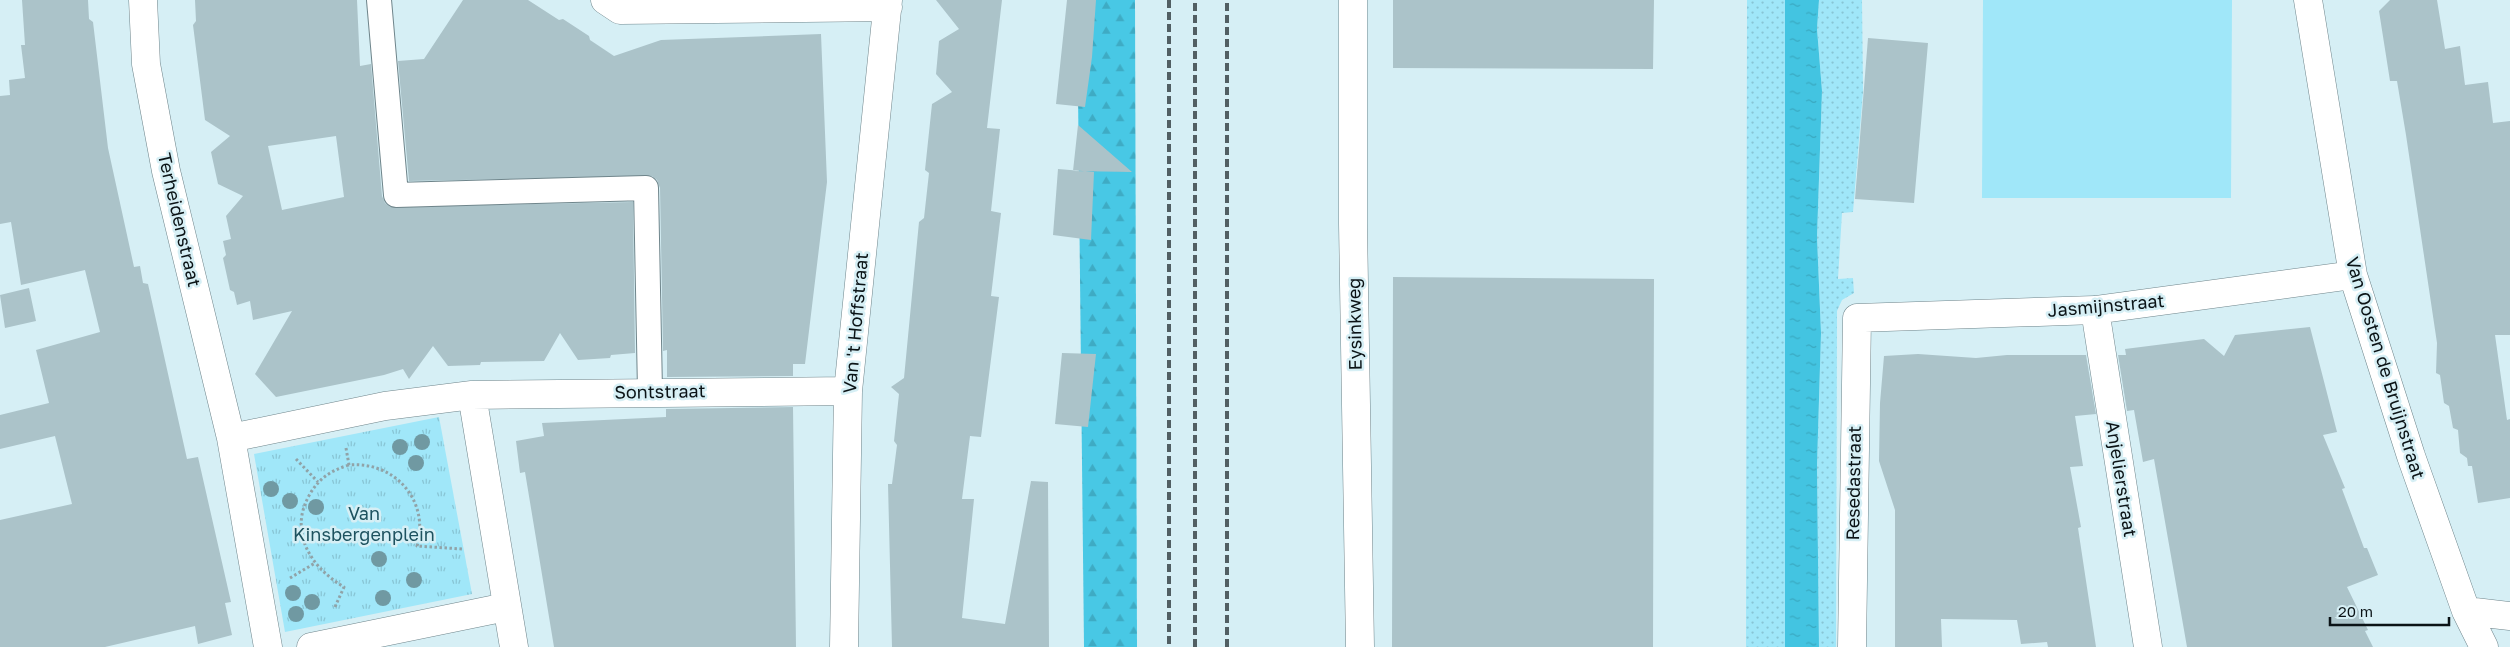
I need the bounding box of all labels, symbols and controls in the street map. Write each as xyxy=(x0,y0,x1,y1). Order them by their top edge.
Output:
street label: Terheidenstraat xyxy=(154,151,206,289)
street label: Van 't Hoffstraat xyxy=(838,251,872,394)
street label: Van Oosten de Bruijnstraat xyxy=(2342,254,2430,481)
street label: Eysinkweg xyxy=(1342,278,1366,370)
street label: Jasmijnstraat xyxy=(2047,289,2165,321)
street label: Sontstraat xyxy=(614,379,706,403)
street label: Anjelierstraat xyxy=(2102,419,2142,539)
street label: Resedastraat xyxy=(1841,425,1865,541)
park label: Van Kinsbergenplein xyxy=(293,502,435,545)
scale bar xyxy=(2330,594,2449,626)
text: 20 m xyxy=(2338,602,2373,620)

